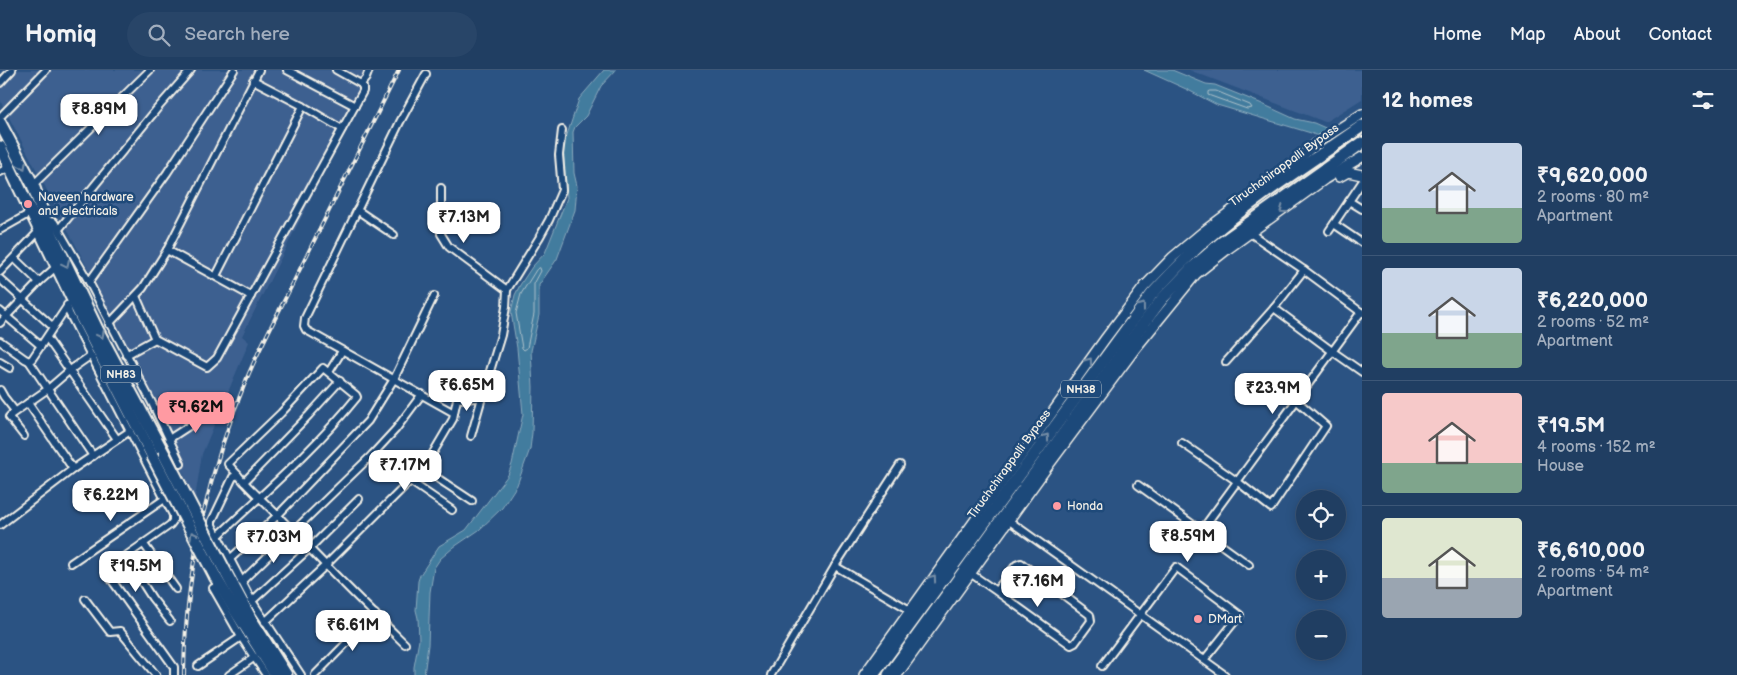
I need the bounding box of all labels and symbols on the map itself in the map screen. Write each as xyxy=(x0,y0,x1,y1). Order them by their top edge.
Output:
pin: ₹8.89M xyxy=(58,93,140,136)
street label: Tiruchchirappalli Bypass xyxy=(1227,121,1342,210)
one-way arrow xyxy=(16,161,26,170)
place label: Naveen hardware and electricals xyxy=(38,190,134,219)
marker: Naveen hardware and electricals xyxy=(22,198,34,210)
pin: ₹7.13M xyxy=(423,202,505,244)
one-way arrow xyxy=(1280,204,1289,212)
one-way arrow xyxy=(60,258,70,267)
one-way arrow xyxy=(1136,303,1145,312)
one-way arrow xyxy=(95,329,105,338)
one-way arrow xyxy=(1083,357,1092,367)
road number: NH83 xyxy=(101,366,141,382)
pin: ₹6.65M xyxy=(426,370,508,412)
pin: ₹23.9M xyxy=(1232,372,1314,415)
road number: NH38 xyxy=(1061,380,1101,398)
pin: ₹9.62M xyxy=(155,392,237,434)
street label: Tiruchchirappalli Bypass xyxy=(965,407,1054,522)
one-way arrow xyxy=(1040,434,1048,443)
pin: ₹7.17M xyxy=(364,450,446,492)
pin: ₹6.22M xyxy=(70,480,152,522)
place label: Honda xyxy=(1067,499,1103,514)
marker: Honda xyxy=(1051,500,1063,512)
pin: ₹8.59M xyxy=(1147,520,1229,563)
pin: ₹7.03M xyxy=(233,522,315,564)
one-way arrow xyxy=(190,531,200,540)
pin: ₹19.5M xyxy=(95,550,177,593)
pin: ₹7.16M xyxy=(997,566,1079,608)
one-way arrow xyxy=(927,575,936,584)
pin: ₹6.61M xyxy=(312,610,394,652)
place label: DMart xyxy=(1208,612,1242,627)
marker: DMart xyxy=(1192,613,1204,625)

